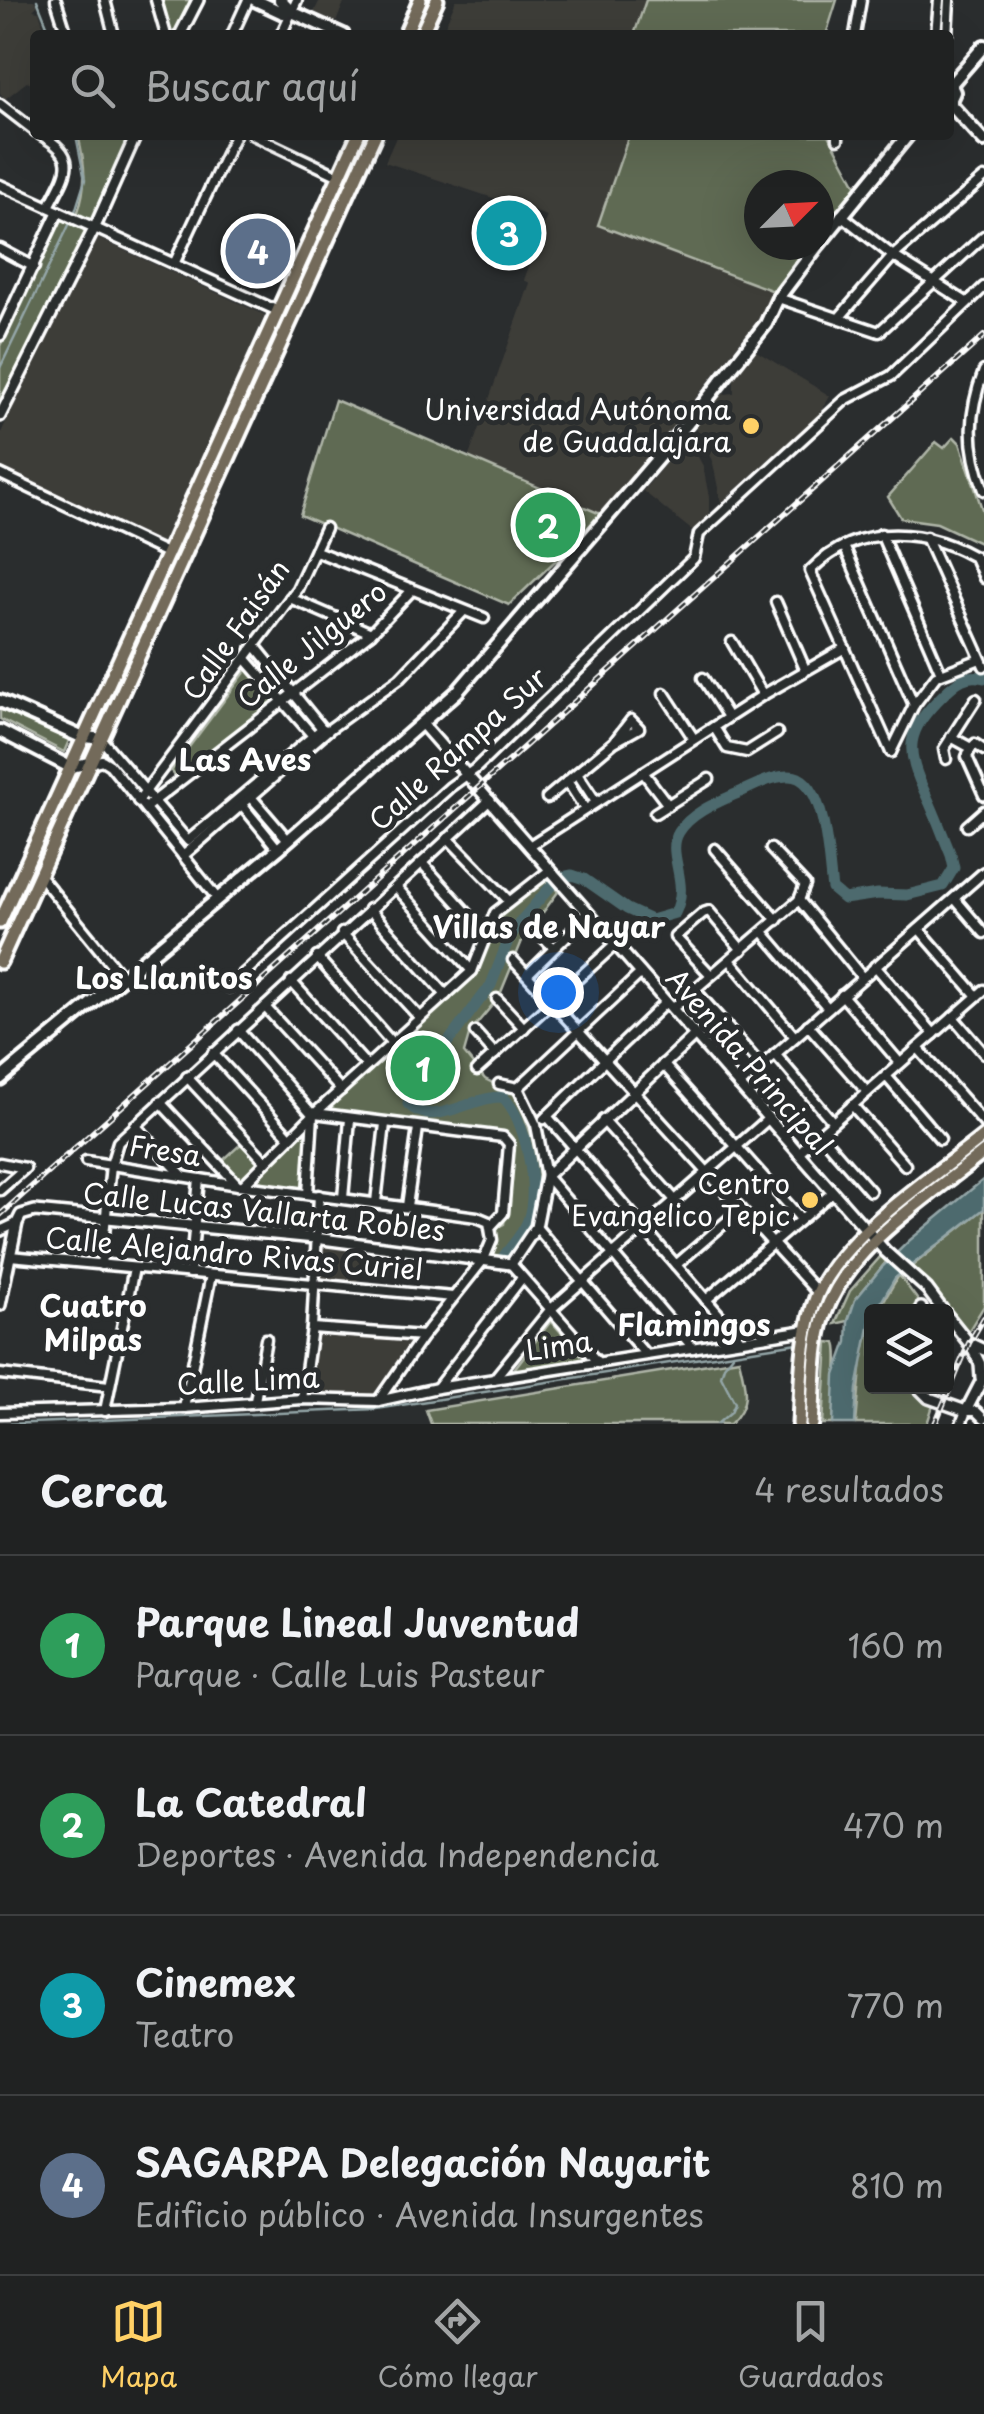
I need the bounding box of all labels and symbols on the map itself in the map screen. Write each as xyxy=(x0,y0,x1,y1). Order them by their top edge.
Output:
north arrow xyxy=(744,170,834,260)
pin: 3 xyxy=(476,196,542,270)
pin: 4 xyxy=(226,214,290,288)
place label: Universidad Autónoma de Guadalajara xyxy=(424,387,732,462)
marker: Universidad Autónoma de Guadalajara xyxy=(740,415,762,437)
pin: 2 xyxy=(516,488,580,562)
street label: Calle Faisán xyxy=(170,550,299,709)
street label: Calle Jilguero xyxy=(227,570,395,718)
street label: Calle Rampa Sur xyxy=(358,656,556,840)
district label: Las Aves xyxy=(179,736,311,781)
district label: Villas de Nayar xyxy=(432,903,666,948)
district label: Los Llanitos xyxy=(75,954,253,999)
street label: Avenida Principal xyxy=(657,958,844,1164)
your location xyxy=(533,967,584,1018)
pin: 1 xyxy=(390,1030,456,1106)
street label: Fresa xyxy=(126,1123,205,1176)
place label: Centro Evangelico Tepic xyxy=(571,1161,790,1236)
street label: Calle Lucas Vallarta Robles xyxy=(81,1170,447,1251)
marker: Centro Evangelico Tepic xyxy=(799,1189,821,1211)
street label: Calle Alejandro Rivas Curiel xyxy=(44,1215,425,1290)
district label: Cuatro Milpas xyxy=(39,1282,147,1361)
district label: Flamingos xyxy=(617,1301,771,1346)
street label: Lima xyxy=(523,1318,595,1371)
street label: Calle Lima xyxy=(176,1354,321,1405)

